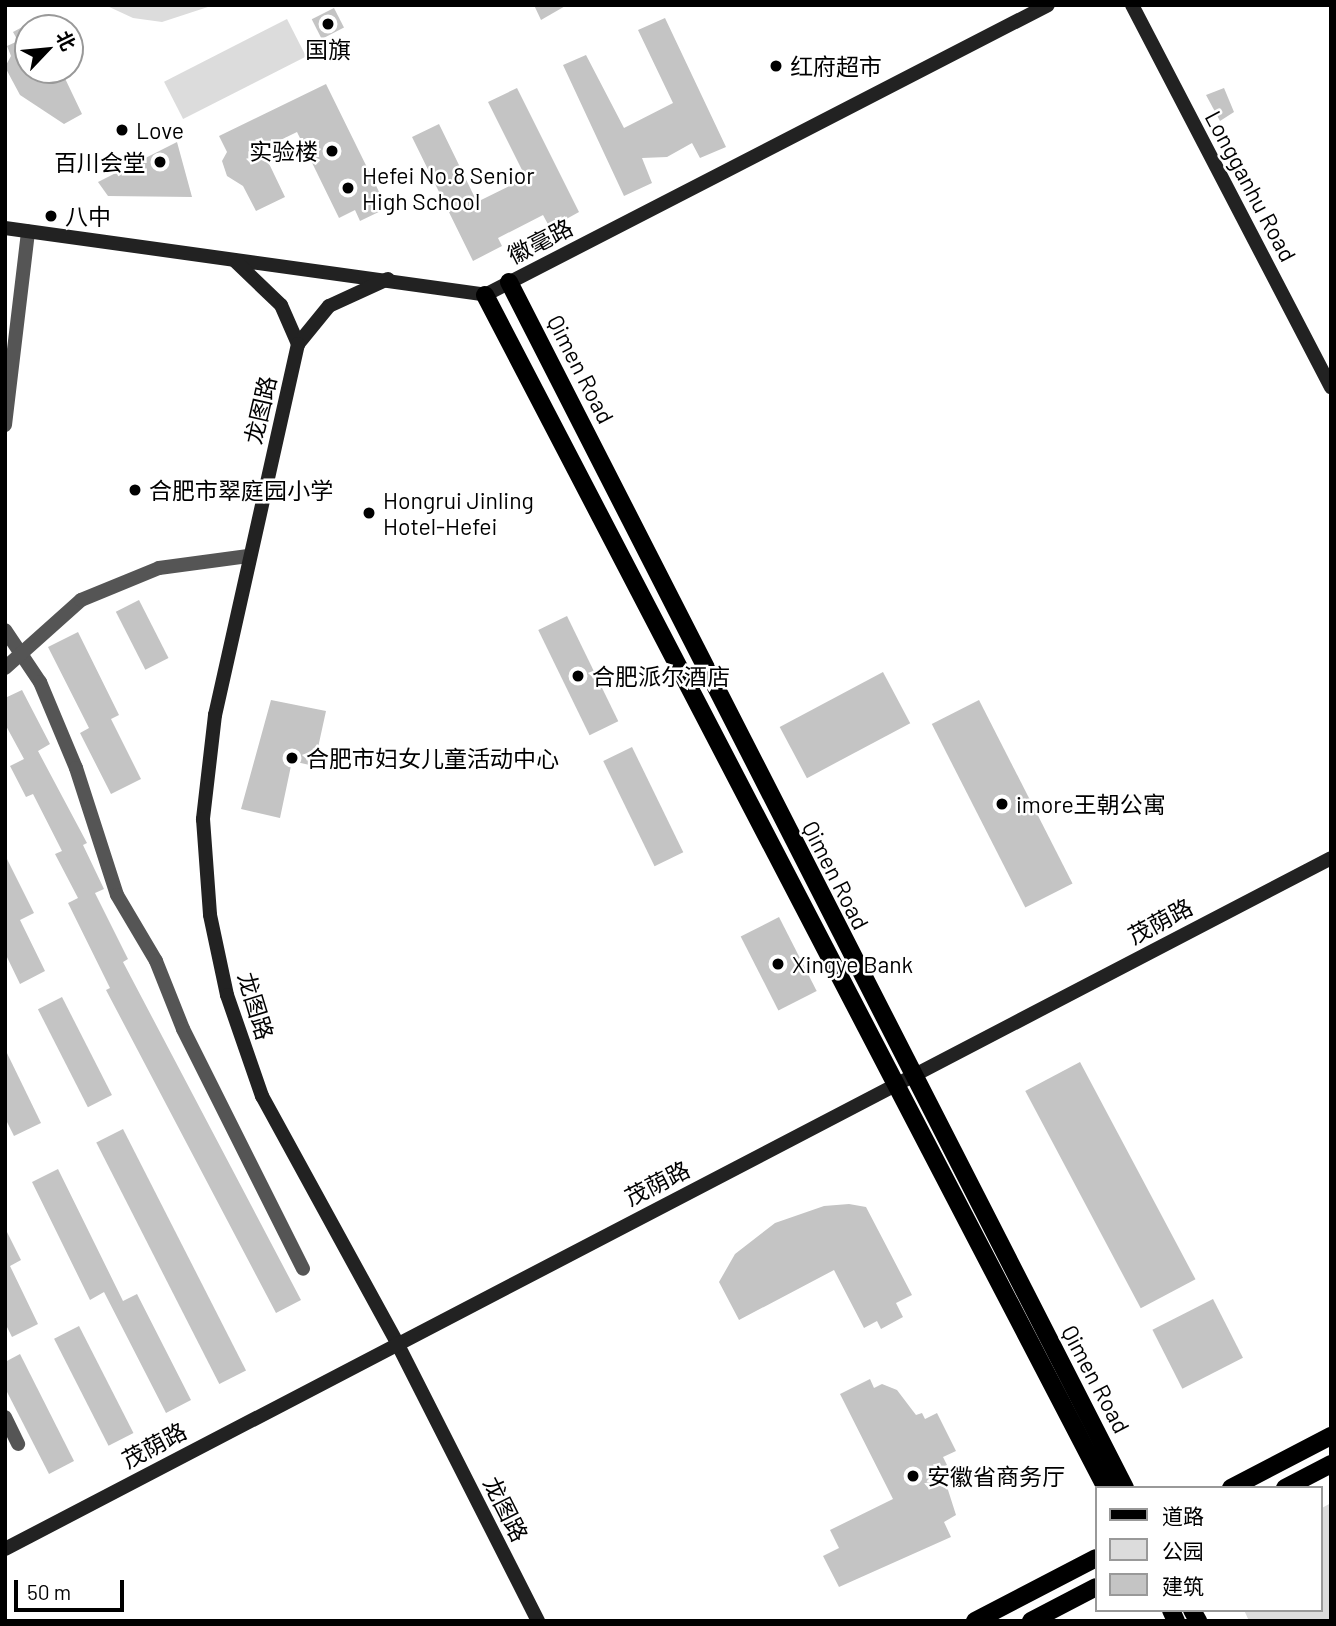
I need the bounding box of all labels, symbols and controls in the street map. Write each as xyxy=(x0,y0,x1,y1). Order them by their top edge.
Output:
north arrow xyxy=(14,14,84,84)
marker: 国旗 xyxy=(320,16,336,32)
text: 北 xyxy=(52,27,81,54)
place label: 国旗 xyxy=(305,35,351,63)
place label: 红府超市 xyxy=(790,52,882,80)
marker: 红府超市 xyxy=(768,58,784,74)
street label: Longganhu Road xyxy=(1200,106,1302,266)
place label: Love xyxy=(136,116,184,144)
marker: Love xyxy=(114,122,130,138)
place label: 实验楼 xyxy=(249,137,318,165)
marker: 实验楼 xyxy=(324,143,340,159)
place label: 百川会堂 xyxy=(54,148,146,176)
marker: 百川会堂 xyxy=(152,154,168,170)
place label: Hefei No.8 Senior High School xyxy=(362,161,535,215)
marker: Hefei No.8 Senior High School xyxy=(340,180,356,196)
place label: 八中 xyxy=(65,202,111,230)
marker: 八中 xyxy=(43,208,59,224)
street label: 徽毫路 xyxy=(503,213,577,269)
street label: Qimen Road xyxy=(542,310,620,428)
street label: 龙图路 xyxy=(239,373,281,447)
place label: 合肥市翠庭园小学 xyxy=(149,476,333,504)
marker: 合肥市翠庭园小学 xyxy=(127,482,143,498)
place label: Hongrui Jinling Hotel-Hefei xyxy=(383,486,534,540)
marker: Hongrui Jinling Hotel-Hefei xyxy=(361,505,377,521)
place label: 合肥派尔酒店 xyxy=(592,662,730,690)
marker: 合肥派尔酒店 xyxy=(570,668,586,684)
place label: 合肥市妇女儿童活动中心 xyxy=(306,744,559,772)
marker: 合肥市妇女儿童活动中心 xyxy=(284,750,300,766)
place label: imore王朝公寓 xyxy=(1016,790,1166,818)
marker: imore王朝公寓 xyxy=(994,796,1010,812)
street label: Qimen Road xyxy=(797,816,875,934)
street label: 茂荫路 xyxy=(1123,893,1197,949)
place label: Xingye Bank xyxy=(792,950,913,978)
marker: Xingye Bank xyxy=(770,956,786,972)
street label: 龙图路 xyxy=(233,969,279,1043)
street label: 茂荫路 xyxy=(620,1155,694,1211)
street label: Qimen Road xyxy=(1056,1320,1136,1438)
street label: 茂荫路 xyxy=(117,1417,191,1473)
place label: 安徽省商务厅 xyxy=(927,1462,1065,1490)
marker: 安徽省商务厅 xyxy=(905,1468,921,1484)
street label: 龙图路 xyxy=(478,1472,534,1546)
legend xyxy=(1094,1486,1322,1612)
text: 道路 xyxy=(1162,1503,1204,1528)
text: 公园 xyxy=(1162,1538,1204,1563)
scale bar xyxy=(18,1566,128,1610)
text: 建筑 xyxy=(1162,1573,1204,1598)
text: 50 m xyxy=(27,1579,71,1604)

